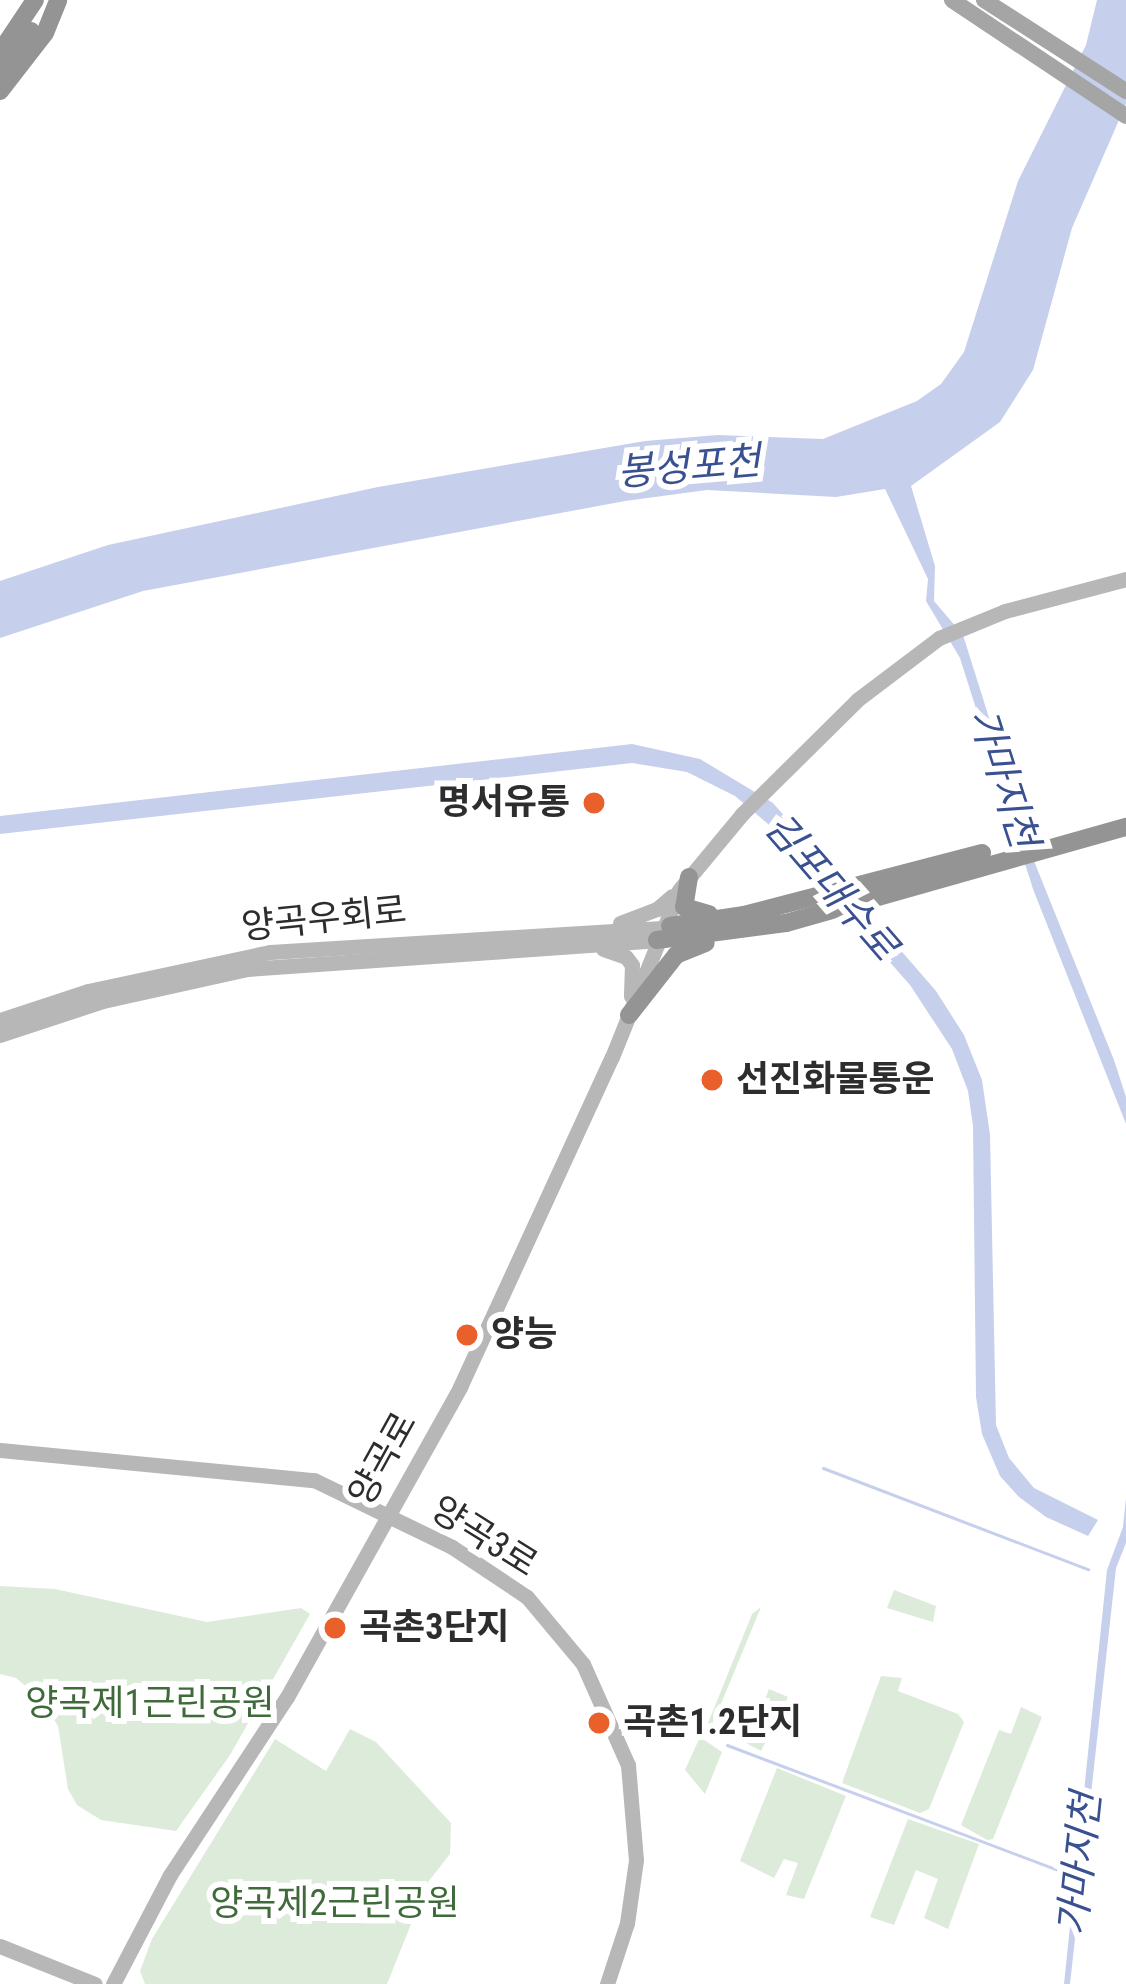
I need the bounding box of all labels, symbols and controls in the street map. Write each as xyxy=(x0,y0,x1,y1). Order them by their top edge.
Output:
water label: 봉성포천 xyxy=(615,437,763,497)
water label: 가마지천 xyxy=(959,703,1047,853)
place label: 명서유통 xyxy=(438,781,570,825)
marker: 명서유통 xyxy=(581,790,607,816)
water label: 김포대수로 xyxy=(754,804,908,970)
street label: 양곡우회로 xyxy=(239,889,409,949)
place label: 선진화물통운 xyxy=(736,1058,935,1102)
marker: 선진화물통운 xyxy=(699,1067,725,1093)
place label: 양능 xyxy=(491,1313,557,1357)
marker: 양능 xyxy=(454,1322,480,1348)
street label: 양곡로 xyxy=(340,1405,426,1513)
street label: 양곡3로 xyxy=(423,1488,545,1586)
place label: 곡촌3단지 xyxy=(359,1606,510,1650)
marker: 곡촌3단지 xyxy=(322,1615,348,1641)
park label: 양곡제1근린공원 xyxy=(25,1682,275,1726)
place label: 곡촌1.2단지 xyxy=(623,1701,802,1745)
marker: 곡촌1.2단지 xyxy=(586,1710,612,1736)
water label: 가마지천 xyxy=(1049,1790,1111,1938)
park label: 양곡제2근린공원 xyxy=(210,1882,460,1926)

